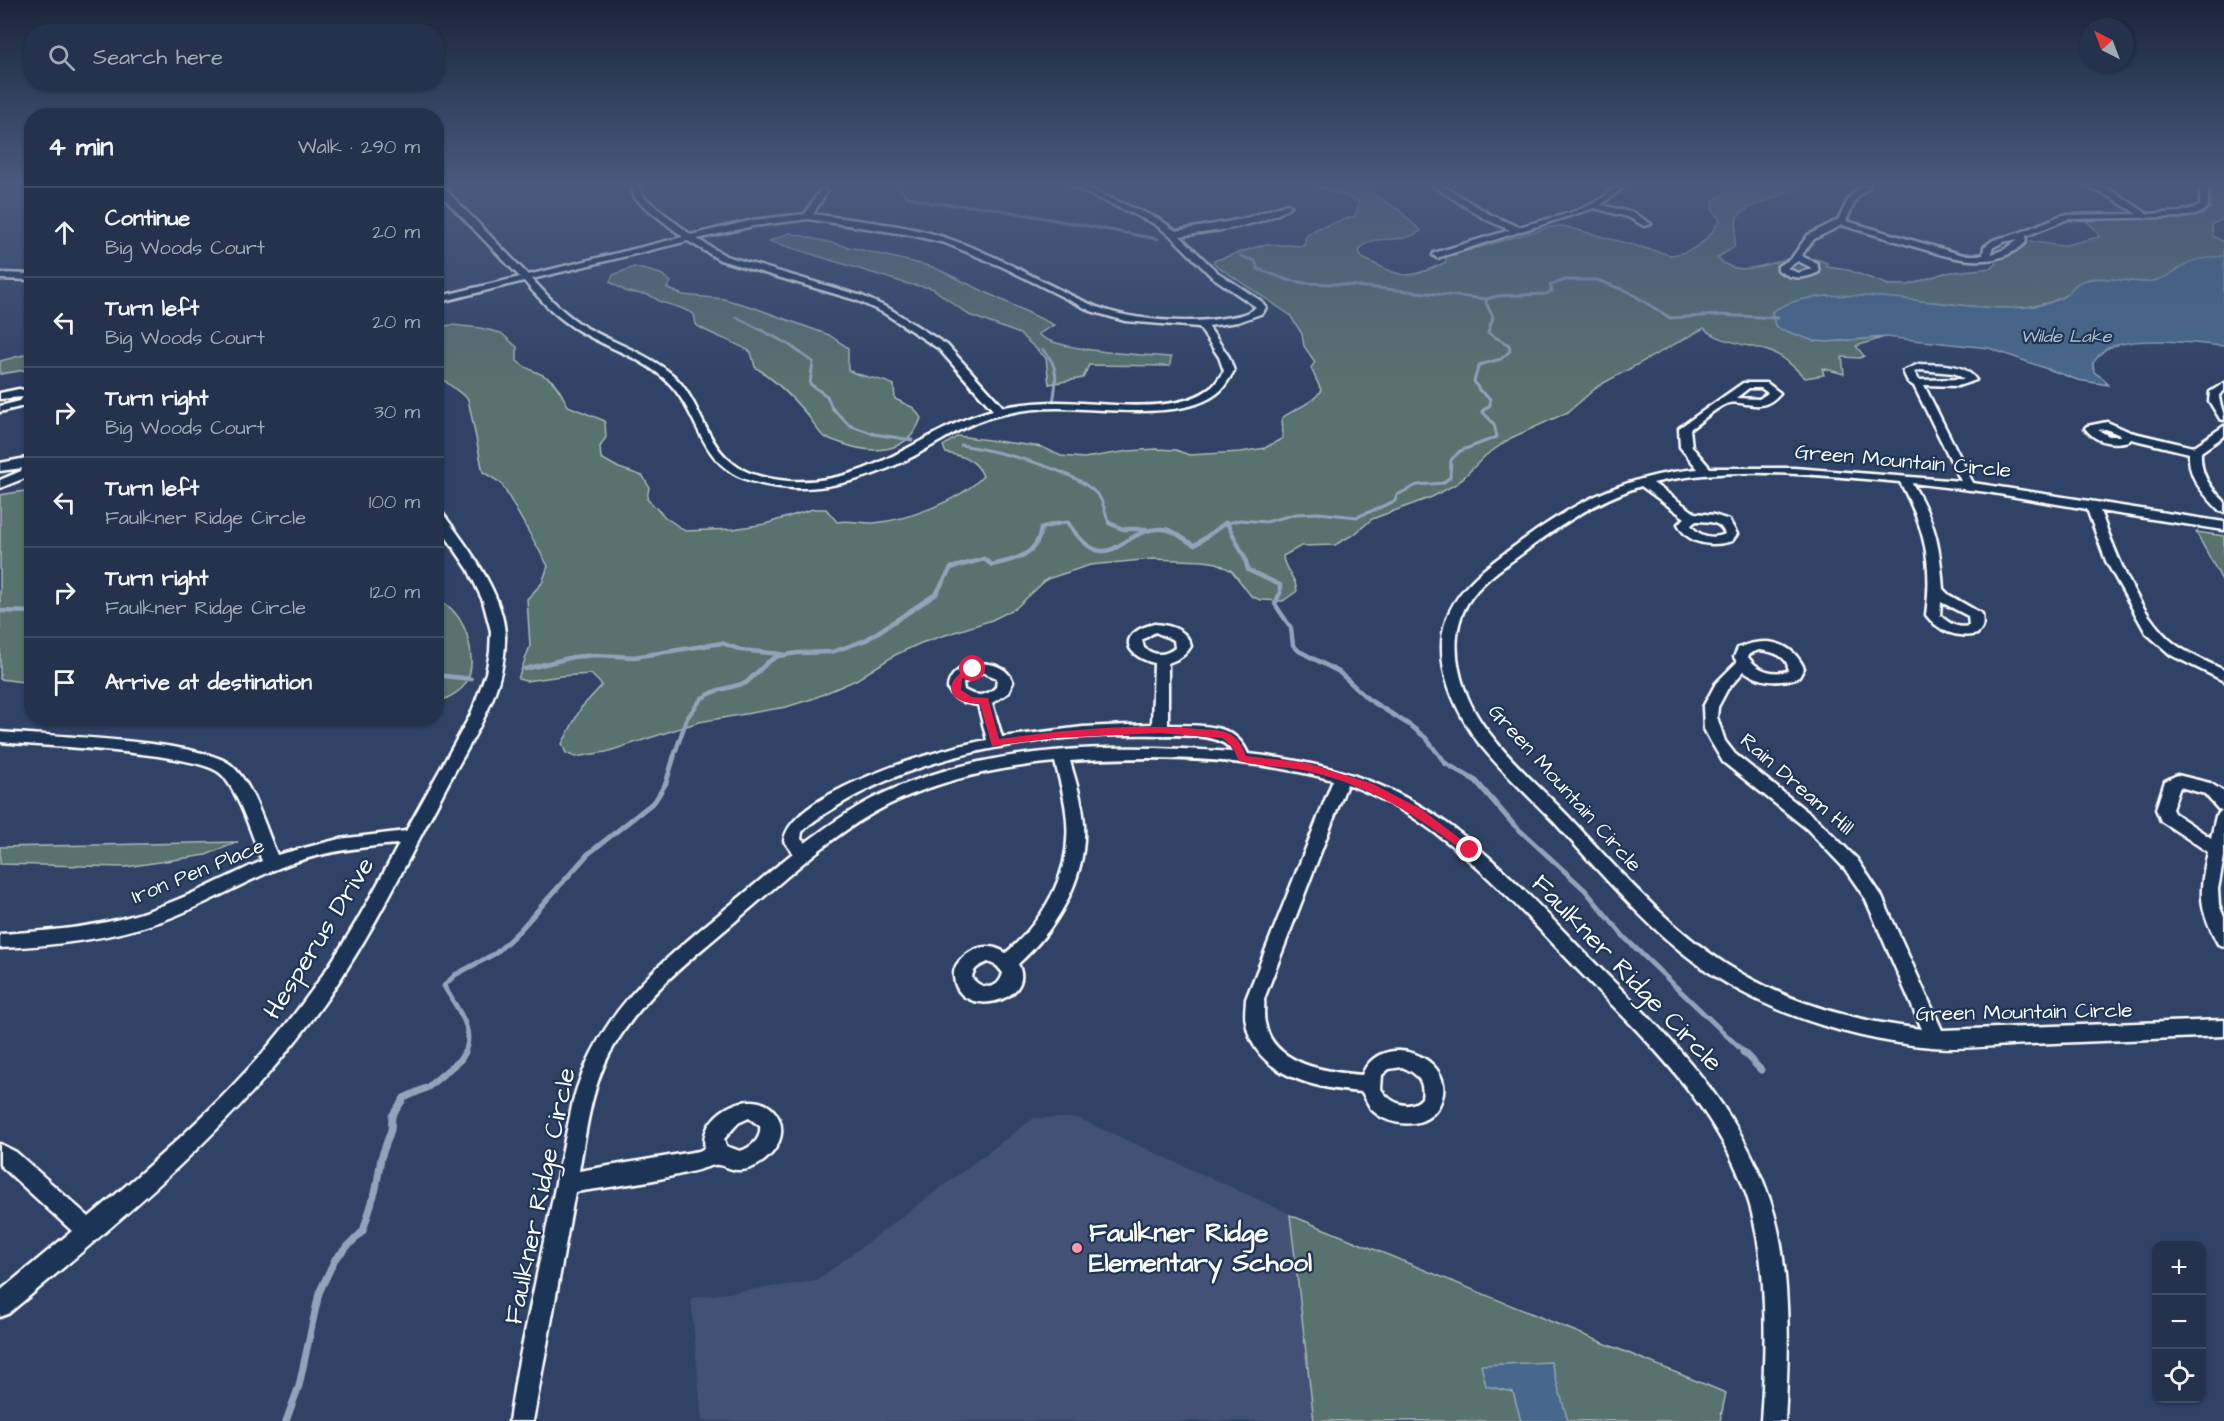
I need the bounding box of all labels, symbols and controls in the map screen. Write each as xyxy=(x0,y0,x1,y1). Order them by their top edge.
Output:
north arrow xyxy=(2080,18,2134,72)
search box xyxy=(24,24,444,90)
icon: search xyxy=(45,41,78,74)
text: Search here xyxy=(93,42,223,73)
text: 4 min xyxy=(48,129,113,165)
text: Walk · 290 m xyxy=(298,133,420,161)
text: Continue xyxy=(105,203,190,234)
icon: ahead xyxy=(48,216,81,249)
text: 20 m xyxy=(372,218,420,246)
text: Big Woods Court xyxy=(105,234,265,262)
text: Turn left xyxy=(105,293,199,324)
icon: left xyxy=(48,306,81,339)
text: 20 m xyxy=(372,308,420,336)
text: Big Woods Court xyxy=(105,324,265,352)
water label: Wilde Lake xyxy=(2020,324,2113,349)
text: Turn right xyxy=(105,383,208,414)
icon: right xyxy=(48,396,81,429)
text: 30 m xyxy=(374,398,420,426)
text: Big Woods Court xyxy=(105,414,265,442)
street label: Green Mountain Circle xyxy=(1794,437,2012,485)
text: Turn left xyxy=(105,473,199,504)
icon: left xyxy=(48,486,81,519)
text: 100 m xyxy=(369,488,420,516)
text: Faulkner Ridge Circle xyxy=(105,504,306,532)
text: Turn right xyxy=(105,563,208,594)
icon: right xyxy=(48,576,81,609)
text: 120 m xyxy=(370,578,420,606)
text: Faulkner Ridge Circle xyxy=(105,594,306,622)
route start xyxy=(959,655,985,681)
icon: arrive xyxy=(48,666,81,699)
text: Arrive at destination xyxy=(105,667,312,698)
street label: Green Mountain Circle xyxy=(1482,698,1648,878)
street label: Rain Dream Hill xyxy=(1734,726,1860,842)
street label: Iron Pen Place xyxy=(127,831,269,911)
route end xyxy=(1456,836,1482,862)
street label: Hesperus Drive xyxy=(255,850,383,1026)
street label: Faulkner Ridge Circle xyxy=(1522,867,1731,1081)
street label: Green Mountain Circle xyxy=(1915,996,2133,1028)
street label: Faulkner Ridge Circle xyxy=(495,1064,587,1328)
place label: Faulkner Ridge Elementary School xyxy=(1089,1215,1312,1284)
marker: Faulkner Ridge Elementary School xyxy=(1070,1241,1084,1255)
map controls xyxy=(2152,1241,2206,1403)
button: + xyxy=(2152,1241,2206,1295)
button: − xyxy=(2152,1295,2206,1349)
button: locate xyxy=(2152,1349,2206,1403)

